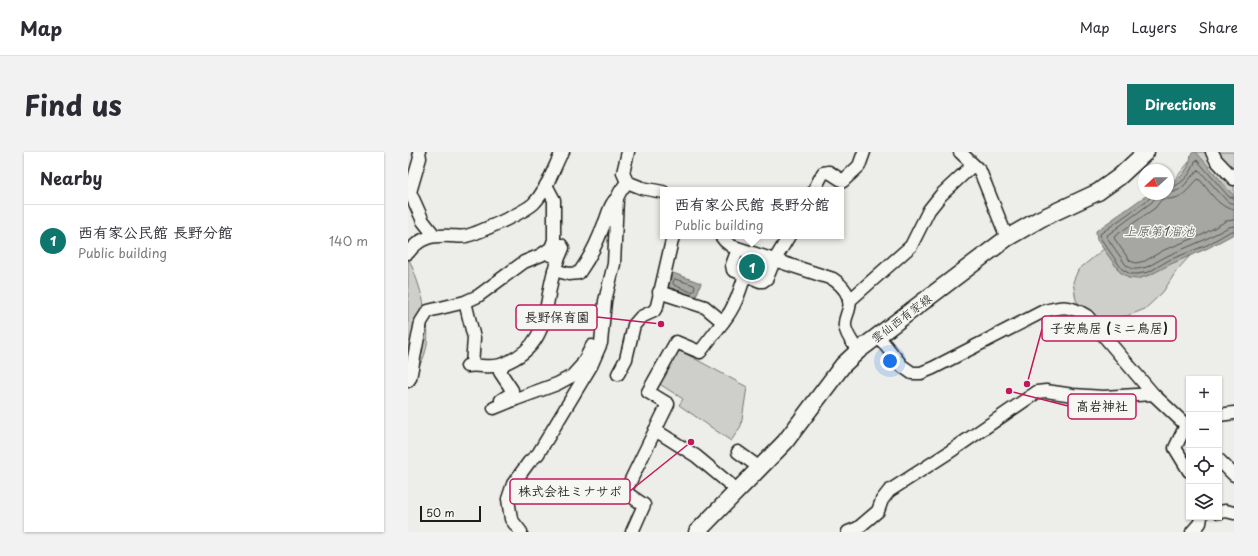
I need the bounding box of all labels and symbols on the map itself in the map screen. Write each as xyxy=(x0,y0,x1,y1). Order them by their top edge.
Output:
north arrow xyxy=(1138,164,1174,200)
water label: 上原第1溜池 xyxy=(1124,221,1195,240)
pin: 1 xyxy=(739,252,765,282)
street label: 雲仙西有家線 xyxy=(867,289,935,347)
callout: 長野保育園 xyxy=(516,305,597,330)
text: 長野保育園 xyxy=(524,307,590,326)
callout: 子安鳥居 (ミニ鳥居) xyxy=(1042,316,1176,341)
text: 子安鳥居 (ミニ鳥居) xyxy=(1050,318,1168,337)
your location xyxy=(880,351,900,371)
callout: 高岩神社 xyxy=(1068,394,1136,419)
text: 高岩神社 xyxy=(1076,396,1128,415)
callout: 株式会社ミナサポ xyxy=(510,479,630,504)
text: 株式会社ミナサポ xyxy=(518,481,622,500)
scale bar xyxy=(420,504,481,523)

